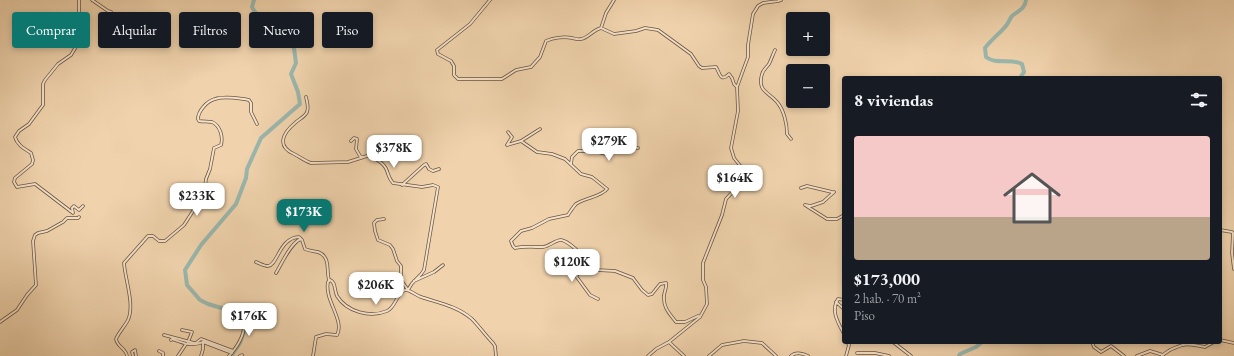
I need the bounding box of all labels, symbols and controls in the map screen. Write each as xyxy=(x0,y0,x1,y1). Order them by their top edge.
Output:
chip: Comprar xyxy=(12,12,90,48)
chip: Alquilar xyxy=(98,12,171,48)
chip: Filtros xyxy=(179,12,241,48)
chip: Nuevo xyxy=(249,12,314,48)
chip: Piso xyxy=(322,12,373,48)
map controls xyxy=(786,12,830,108)
button: + xyxy=(786,12,830,56)
button: − xyxy=(786,64,830,108)
text: 8 viviendas xyxy=(854,89,933,111)
icon: filters xyxy=(1188,89,1210,111)
pin: $279K xyxy=(581,128,637,162)
text: $279K xyxy=(591,132,627,149)
pin: $378K xyxy=(366,135,422,169)
text: $378K xyxy=(376,139,412,156)
icon: home xyxy=(996,162,1068,234)
pin: $164K xyxy=(707,165,763,199)
text: $164K xyxy=(717,169,753,186)
pin: $233K xyxy=(169,183,225,217)
text: $233K xyxy=(179,187,215,204)
pin: $173K xyxy=(276,199,332,233)
text: $173K xyxy=(286,203,322,220)
pin: $120K xyxy=(544,249,600,283)
text: $120K xyxy=(554,253,590,270)
text: $173,000 xyxy=(854,268,920,290)
pin: $206K xyxy=(348,272,404,306)
text: $206K xyxy=(358,276,394,293)
text: 2 hab. · 70 m² xyxy=(854,290,921,307)
pin: $176K xyxy=(221,303,277,337)
text: $176K xyxy=(231,307,267,324)
text: Piso xyxy=(854,307,875,324)

